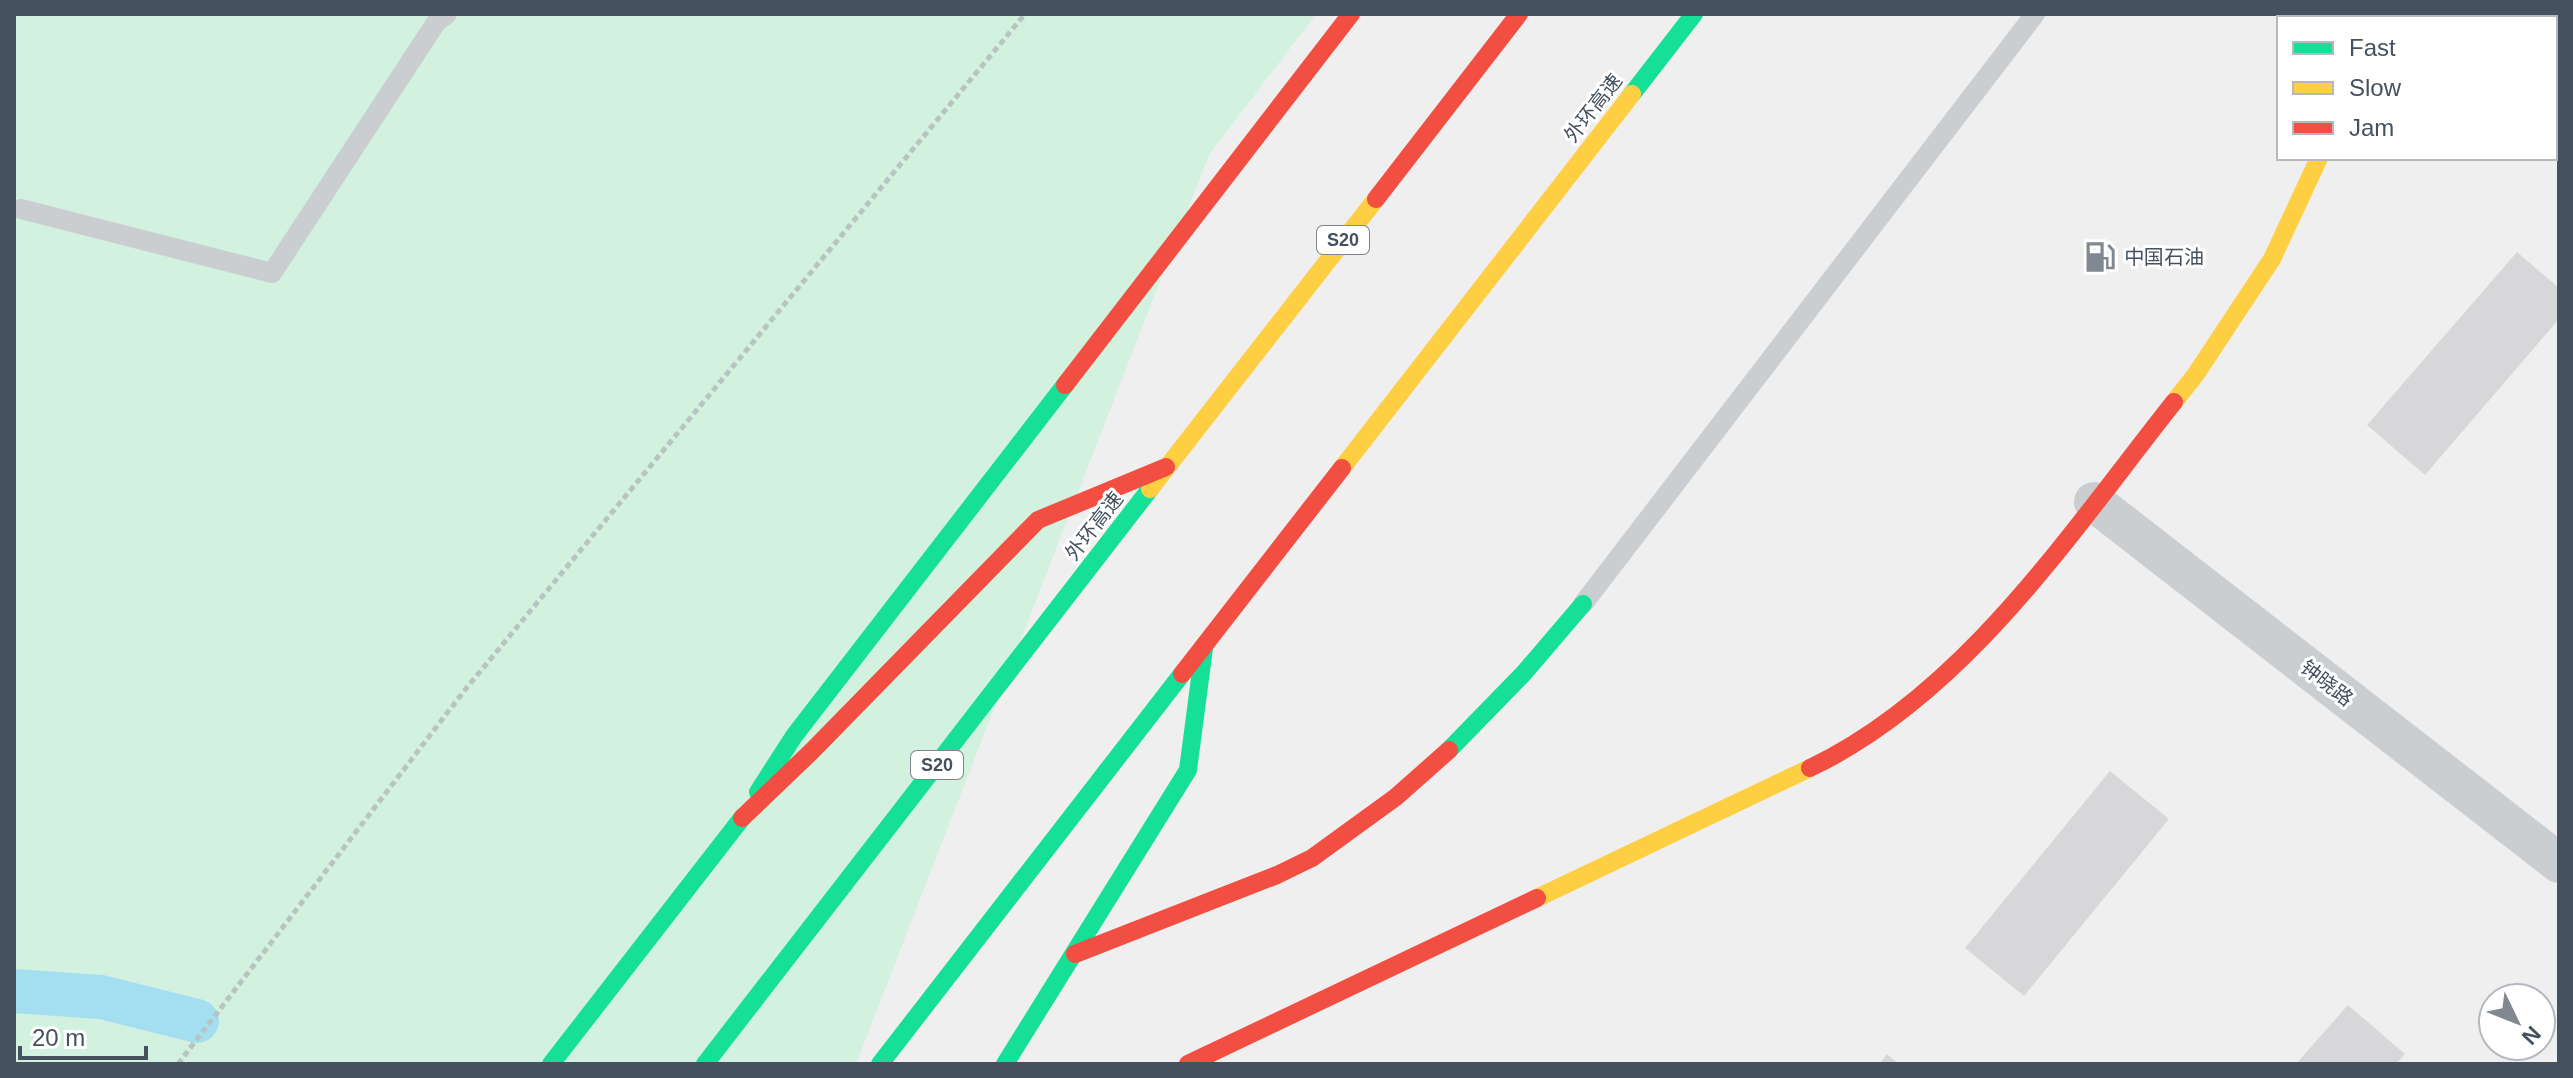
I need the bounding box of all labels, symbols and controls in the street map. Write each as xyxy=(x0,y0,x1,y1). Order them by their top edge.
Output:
legend xyxy=(2277,16,2557,160)
text: Fast xyxy=(2349,34,2396,61)
street label: 外环高速 xyxy=(1560,70,1626,146)
text: Slow xyxy=(2349,74,2402,101)
text: Jam xyxy=(2349,114,2394,141)
road number: S20 xyxy=(1317,226,1369,254)
fuel station icon: 中国石油 xyxy=(2083,240,2117,274)
place label: 中国石油 xyxy=(2124,246,2204,268)
street label: 外环高速 xyxy=(1061,488,1127,564)
street label: 钟晓路 xyxy=(2297,656,2357,710)
road number: S20 xyxy=(911,751,963,779)
north arrow xyxy=(2477,982,2557,1062)
scale bar xyxy=(20,1010,146,1060)
text: N xyxy=(2517,1021,2546,1050)
text: 20 m xyxy=(32,1024,85,1051)

